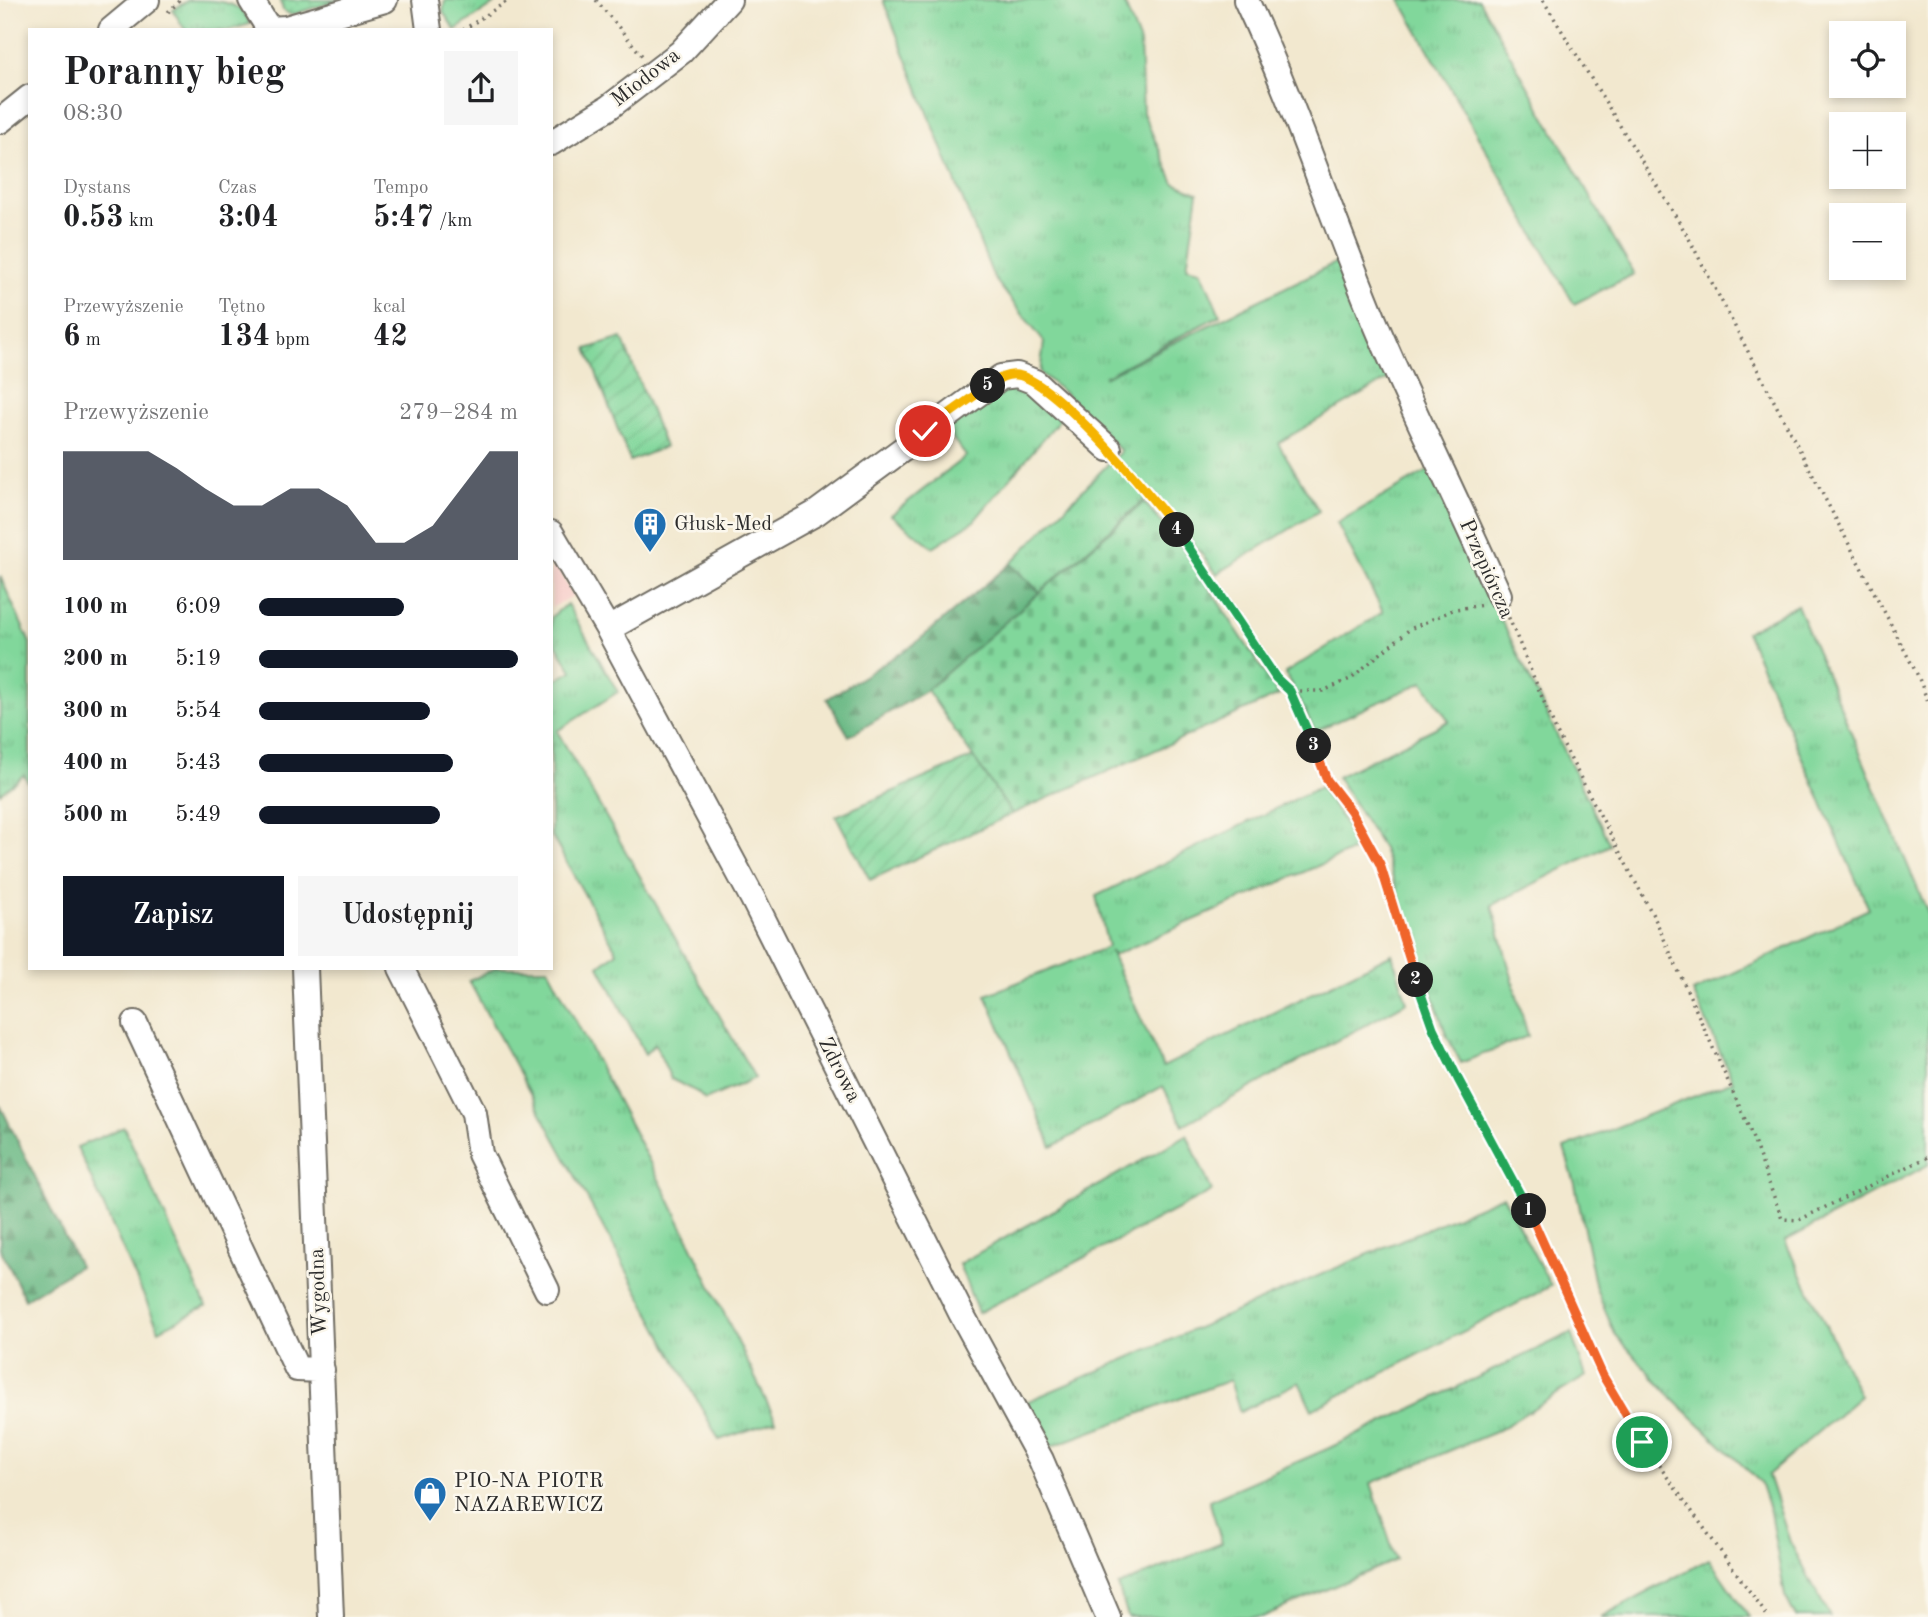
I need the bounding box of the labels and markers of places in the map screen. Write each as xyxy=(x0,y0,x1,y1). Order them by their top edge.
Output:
pin: 5 xyxy=(970,368,1006,404)
pin xyxy=(895,401,955,461)
building icon: Głusk-Med xyxy=(631,505,669,554)
pin: 4 xyxy=(1160,512,1194,548)
place label: Głusk-Med xyxy=(674,514,772,535)
pin: 3 xyxy=(1296,728,1332,764)
pin: 2 xyxy=(1398,962,1434,998)
pin: 1 xyxy=(1512,1194,1546,1228)
pin xyxy=(1612,1412,1672,1472)
place label: PIO-NA PIOTR NAZAREWICZ xyxy=(454,1471,604,1516)
shop icon: PIO-NA PIOTR NAZAREWICZ xyxy=(411,1474,449,1523)

